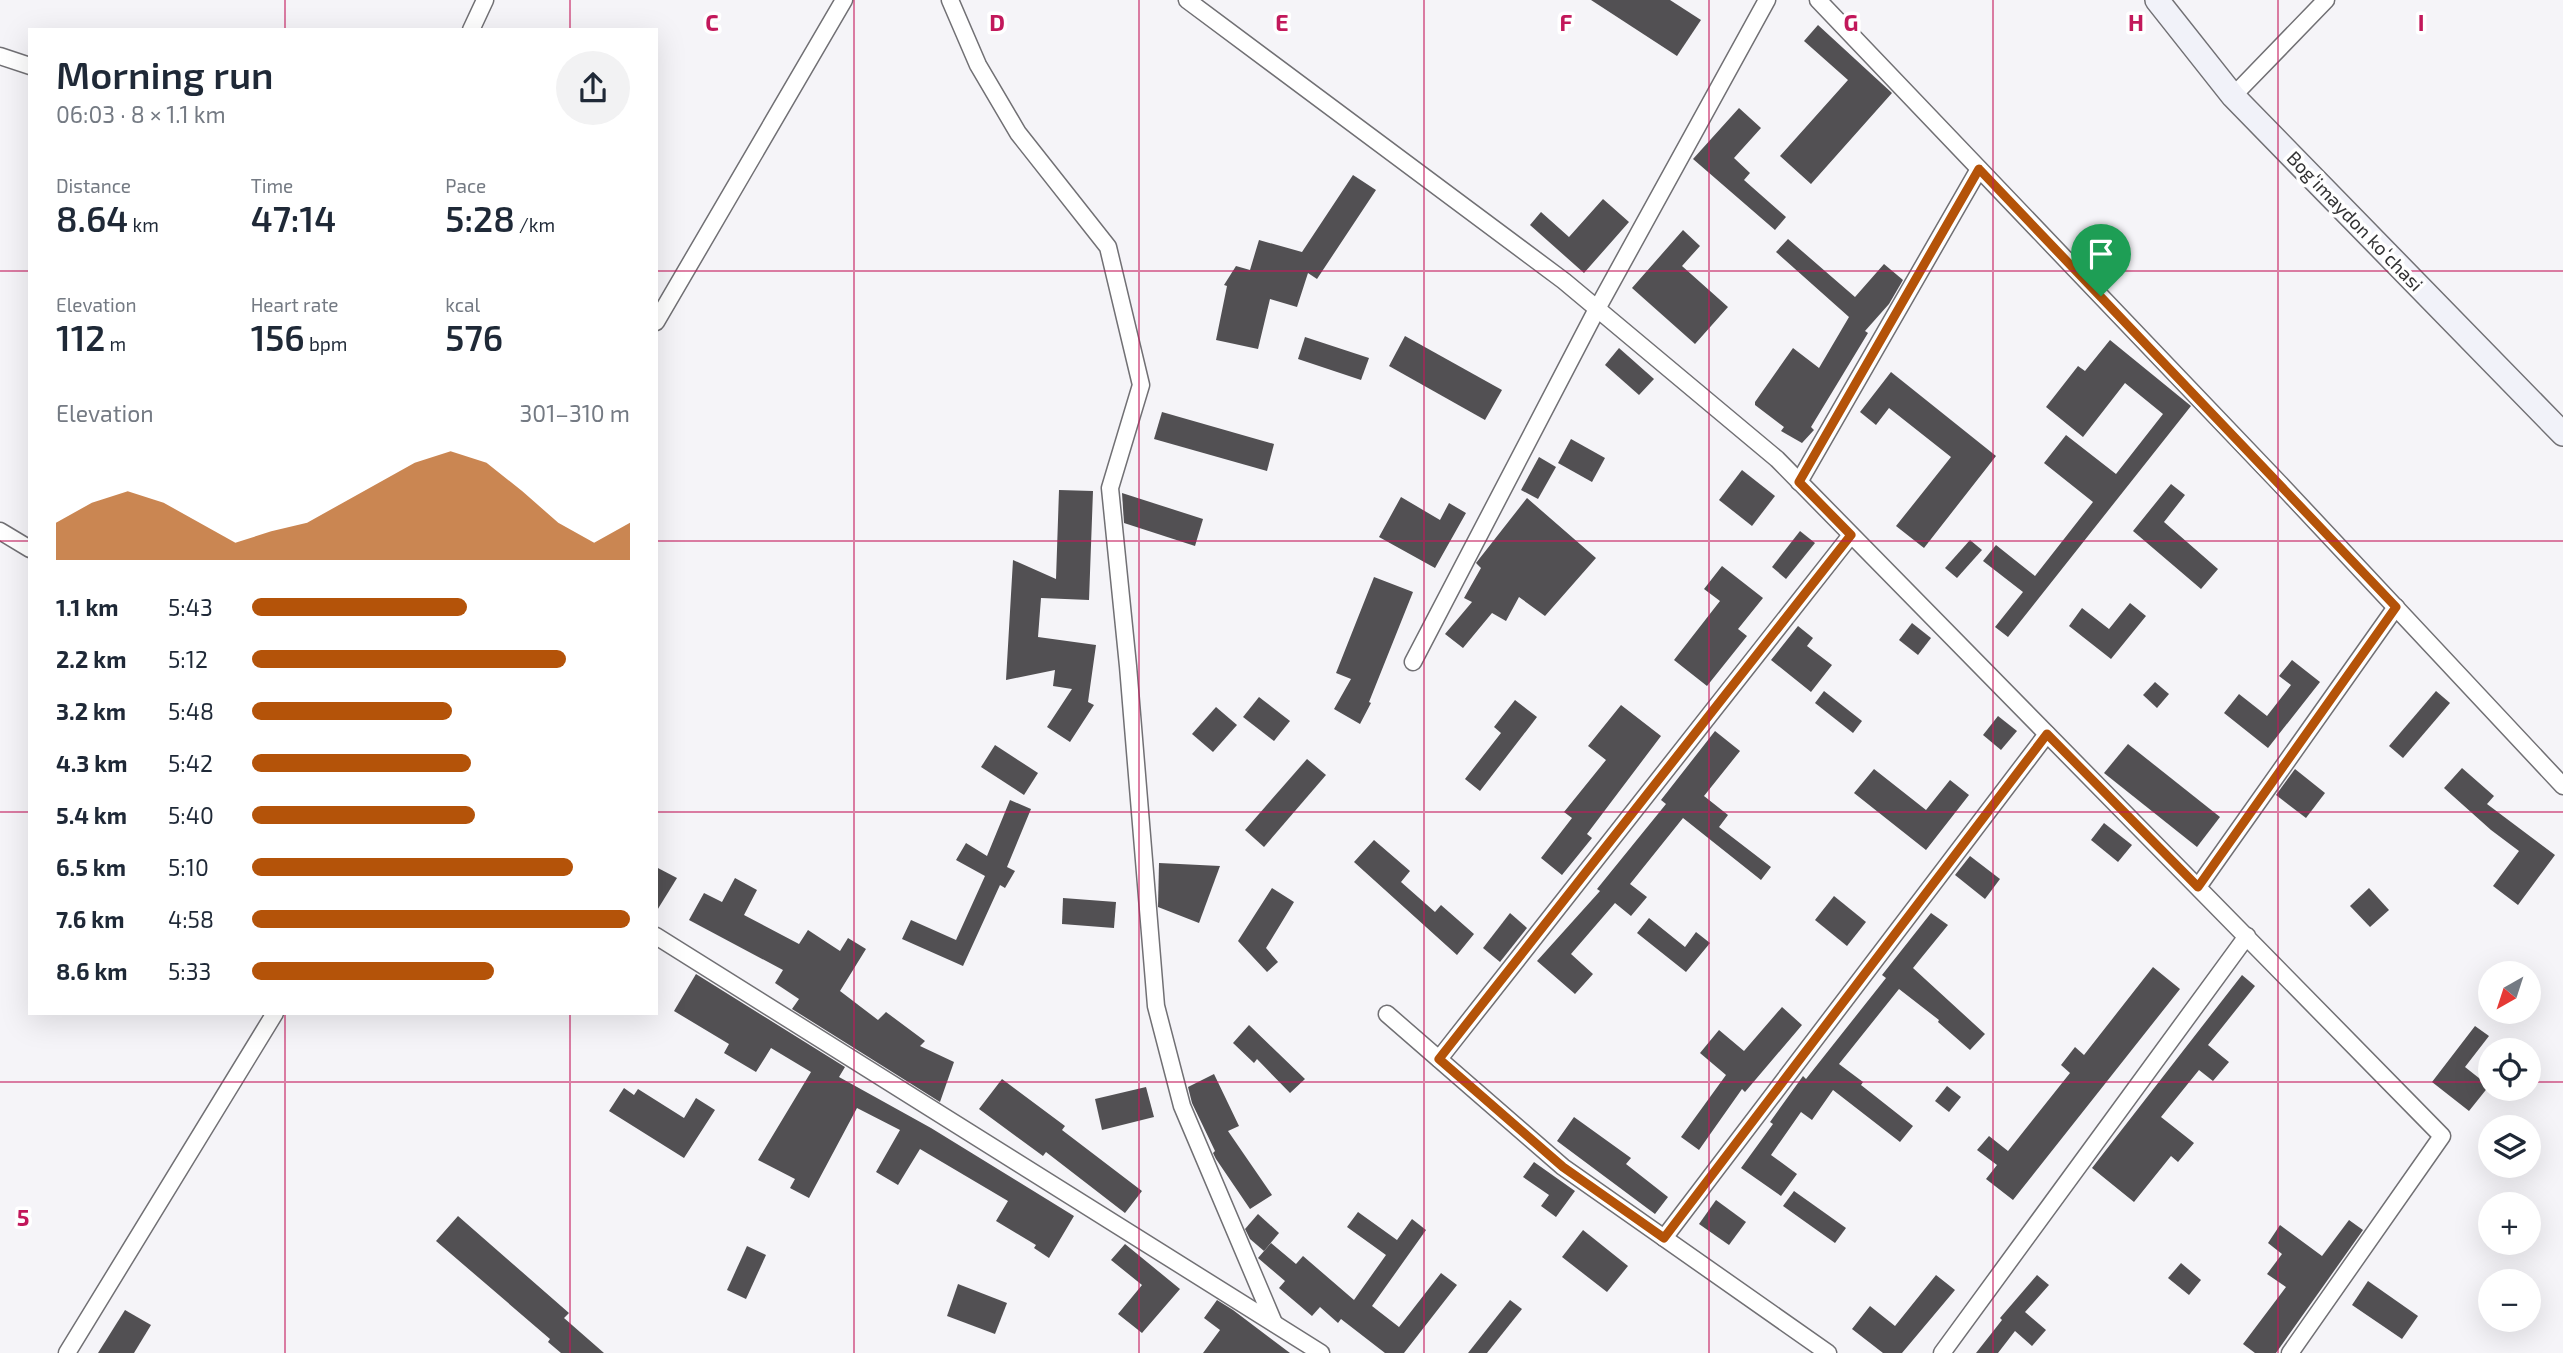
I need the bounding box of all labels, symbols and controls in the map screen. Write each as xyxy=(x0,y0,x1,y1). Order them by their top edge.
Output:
text: C xyxy=(705,8,719,36)
text: D xyxy=(989,8,1005,36)
text: E xyxy=(1275,8,1289,36)
text: F xyxy=(1560,8,1573,36)
text: G xyxy=(1844,8,1858,36)
text: H xyxy=(2128,8,2144,36)
text: I xyxy=(2418,8,2424,36)
text: Morning run xyxy=(56,51,274,97)
button: share xyxy=(556,51,630,125)
text: 06:03 · 8 × 1.1 km xyxy=(56,100,226,128)
street label: Bogʻimaydon koʻchasi xyxy=(2283,146,2428,295)
text: Distance xyxy=(56,174,131,197)
text: Time xyxy=(251,174,293,197)
text: Pace xyxy=(445,174,486,197)
text: 8.64 xyxy=(56,197,128,239)
text: 47:14 xyxy=(251,197,336,239)
text: 5:28 xyxy=(445,197,515,239)
text: km xyxy=(128,213,159,236)
text: /km xyxy=(515,213,555,236)
pin xyxy=(2071,224,2131,296)
icon: arrive xyxy=(2082,235,2120,273)
text: Elevation xyxy=(56,293,137,316)
text: Heart rate xyxy=(251,293,339,316)
text: kcal xyxy=(445,293,480,316)
text: 112 xyxy=(56,316,105,358)
text: 156 xyxy=(251,316,305,358)
text: 576 xyxy=(445,316,503,358)
text: m xyxy=(105,332,126,355)
text: bpm xyxy=(305,332,347,355)
text: Elevation xyxy=(56,399,154,427)
text: 301–310 m xyxy=(519,399,630,427)
text: 1.1 km xyxy=(56,593,119,621)
text: 5:43 xyxy=(168,593,213,621)
text: 2.2 km xyxy=(56,645,126,673)
text: 5:12 xyxy=(168,645,208,673)
text: 3.2 km xyxy=(56,697,126,725)
text: 5:48 xyxy=(168,697,214,725)
text: 4.3 km xyxy=(56,749,127,777)
text: 5:42 xyxy=(168,749,213,777)
text: 5.4 km xyxy=(56,801,127,829)
text: 5:40 xyxy=(168,801,214,829)
text: 6.5 km xyxy=(56,853,126,881)
text: 5:10 xyxy=(168,853,209,881)
text: 7.6 km xyxy=(56,905,124,933)
text: 4:58 xyxy=(168,905,214,933)
text: 8.6 km xyxy=(56,957,128,985)
text: 5:33 xyxy=(168,957,211,985)
north arrow xyxy=(2478,961,2541,1024)
map controls xyxy=(2478,961,2541,1332)
button: locate xyxy=(2478,1038,2541,1101)
button: layers xyxy=(2478,1115,2541,1178)
button: + xyxy=(2478,1192,2541,1255)
text: 5 xyxy=(17,1203,29,1231)
button: − xyxy=(2478,1269,2541,1332)

